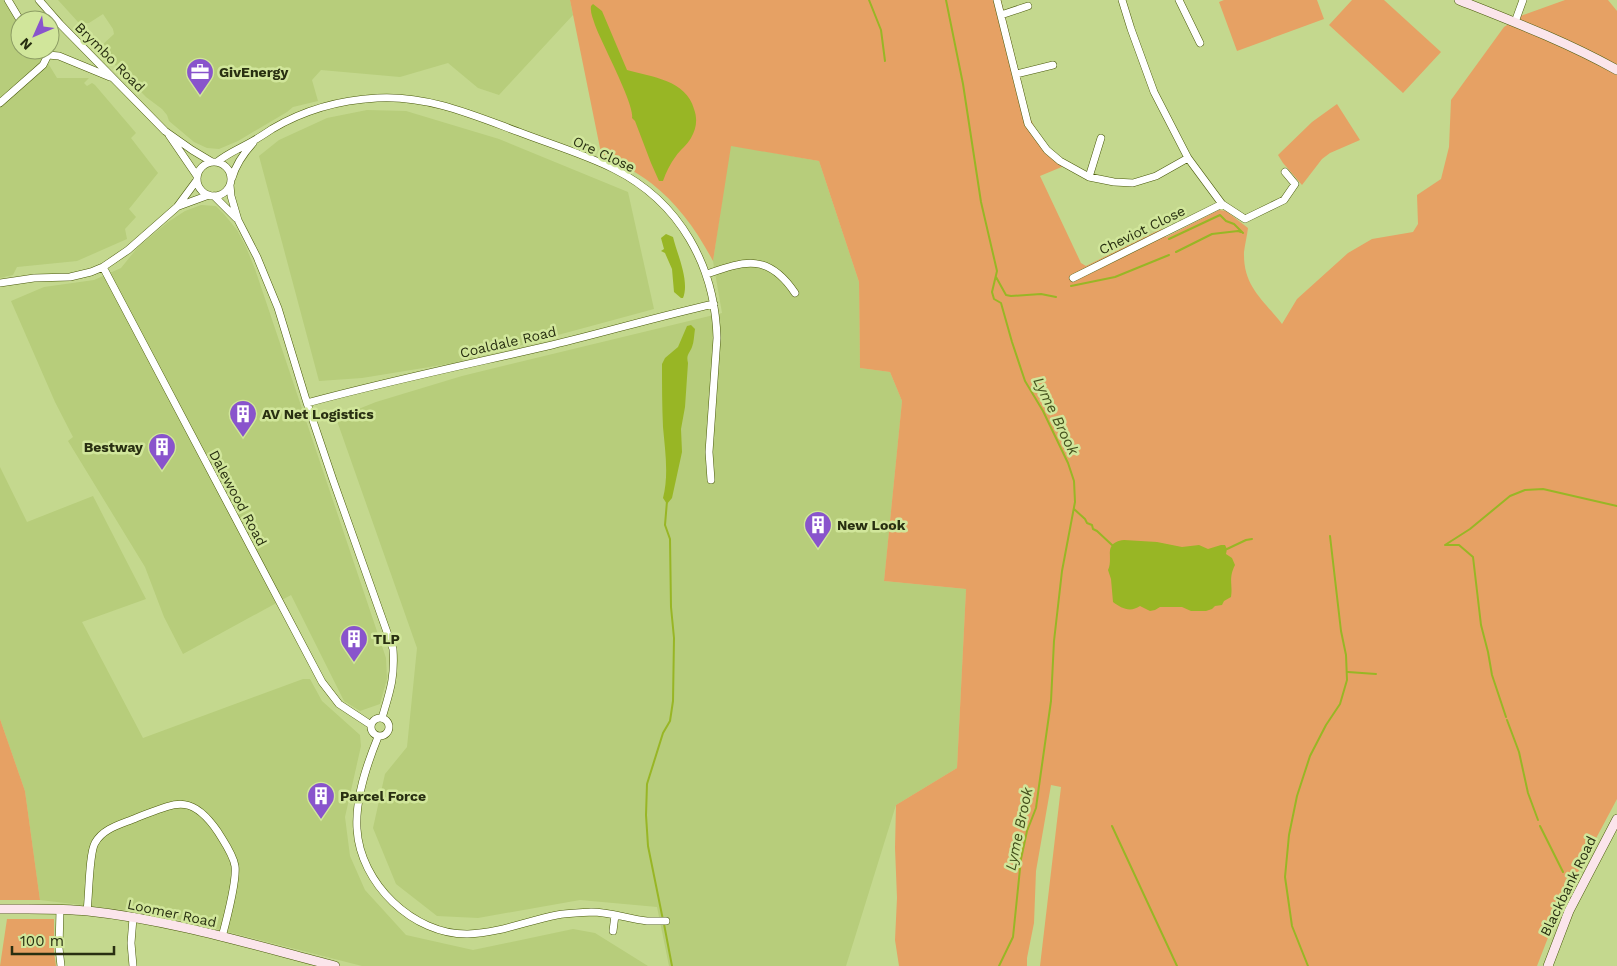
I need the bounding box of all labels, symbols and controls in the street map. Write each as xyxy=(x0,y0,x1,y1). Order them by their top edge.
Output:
north arrow xyxy=(10,10,60,60)
street label: Brymbo Road xyxy=(72,19,148,95)
text: N xyxy=(16,35,35,54)
office icon: GivEnergy xyxy=(185,57,215,96)
place label: GivEnergy xyxy=(219,64,288,80)
street label: Ore Close xyxy=(570,133,638,175)
street label: Cheviot Close xyxy=(1096,202,1188,258)
street label: Coaldale Road xyxy=(458,323,558,361)
water label: Lyme Brook xyxy=(1029,374,1083,459)
building icon: AV Net Logistics xyxy=(228,399,258,438)
place label: AV Net Logistics xyxy=(262,406,374,422)
building icon: Bestway xyxy=(147,432,177,471)
place label: Bestway xyxy=(84,439,143,455)
street label: Dalewood Road xyxy=(206,447,270,549)
building icon: New Look xyxy=(803,510,833,549)
place label: New Look xyxy=(837,517,906,533)
building icon: TLP xyxy=(339,624,369,663)
place label: TLP xyxy=(373,631,400,647)
building icon: Parcel Force xyxy=(306,781,336,820)
water label: Lyme Brook xyxy=(1001,785,1037,872)
place label: Parcel Force xyxy=(340,788,426,804)
street label: Blackbank Road xyxy=(1537,833,1599,939)
street label: Loomer Road xyxy=(126,896,218,930)
scale bar xyxy=(12,924,115,956)
text: 100 m xyxy=(20,932,64,950)

